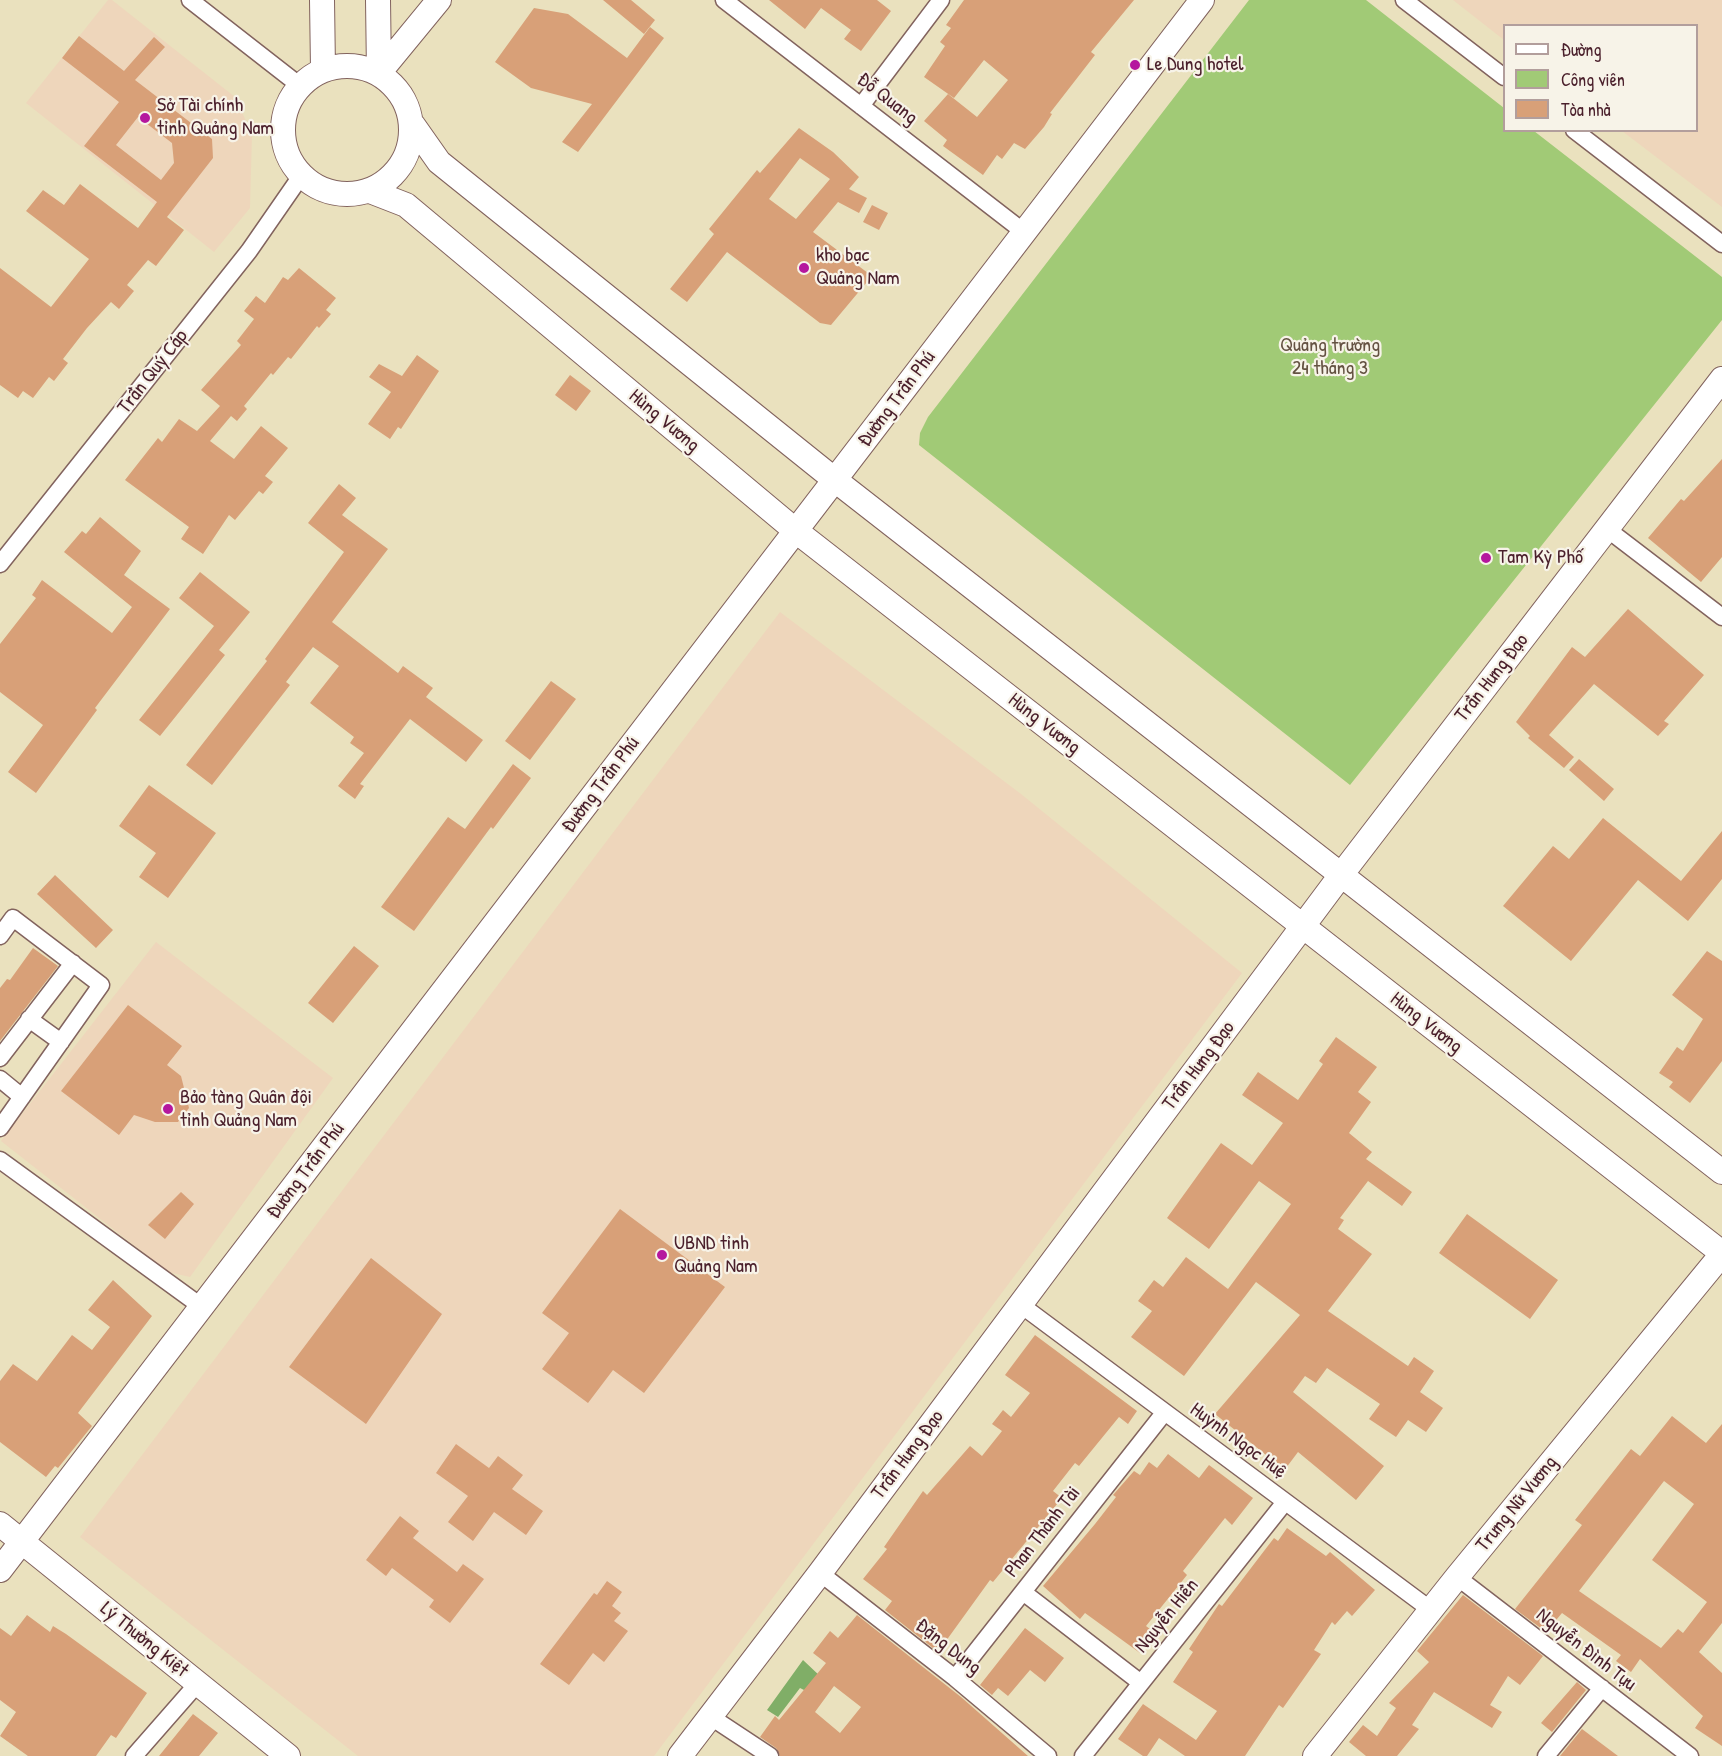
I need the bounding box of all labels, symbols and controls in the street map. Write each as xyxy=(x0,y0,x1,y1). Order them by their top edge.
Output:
legend xyxy=(1503,24,1698,132)
text: Đường xyxy=(1561,37,1602,62)
place label: Le Dung hotel xyxy=(1147,53,1244,77)
marker: Le Dung hotel xyxy=(1128,58,1142,72)
text: Công viên xyxy=(1561,67,1625,92)
street label: Đỗ Quang xyxy=(852,68,922,130)
place label: Sở Tài chính tỉnh Quảng Nam xyxy=(157,94,274,141)
text: Tòa nhà xyxy=(1561,97,1611,122)
marker: Sở Tài chính tỉnh Quảng Nam xyxy=(138,111,152,125)
place label: kho bạc Quảng Nam xyxy=(816,244,900,291)
marker: kho bạc Quảng Nam xyxy=(797,261,811,275)
street label: Trần Quý Cáp xyxy=(113,325,193,419)
park label: Quảng trường 24 tháng 3 xyxy=(1280,334,1380,381)
street label: Đường Trần Phú xyxy=(853,346,941,452)
street label: Hùng Vương xyxy=(624,384,704,458)
place label: Tam Kỳ Phố xyxy=(1498,546,1583,570)
marker: Tam Kỳ Phố xyxy=(1479,551,1493,565)
street label: Trần Hưng Đạo xyxy=(1450,629,1534,727)
street label: Hùng Vương xyxy=(1003,688,1085,760)
street label: Đường Trần Phú xyxy=(557,732,645,838)
street label: Hùng Vương xyxy=(1385,987,1467,1059)
street label: Trần Hưng Đạo xyxy=(1158,1017,1240,1115)
place label: Bảo tàng Quân đội tỉnh Quảng Nam xyxy=(180,1086,312,1133)
marker: Bảo tàng Quân đội tỉnh Quảng Nam xyxy=(161,1102,175,1116)
street label: Đường Trần Phú xyxy=(262,1118,350,1224)
place label: UBND tỉnh Quảng Nam xyxy=(674,1232,758,1279)
marker: UBND tỉnh Quảng Nam xyxy=(655,1248,669,1262)
street label: Huỳnh Ngọc Huệ xyxy=(1185,1398,1291,1484)
street label: Trần Hưng Đạo xyxy=(867,1406,949,1504)
street label: Trưng Nữ Vương xyxy=(1471,1451,1563,1557)
street label: Phan Thành Tài xyxy=(1000,1482,1086,1582)
street label: Nguyễn Hiền xyxy=(1130,1574,1204,1658)
street label: Lý Thường Kiệt xyxy=(95,1597,193,1683)
street label: Nguyễn Đình Tựu xyxy=(1531,1603,1641,1697)
street label: Đặng Dung xyxy=(910,1614,986,1680)

